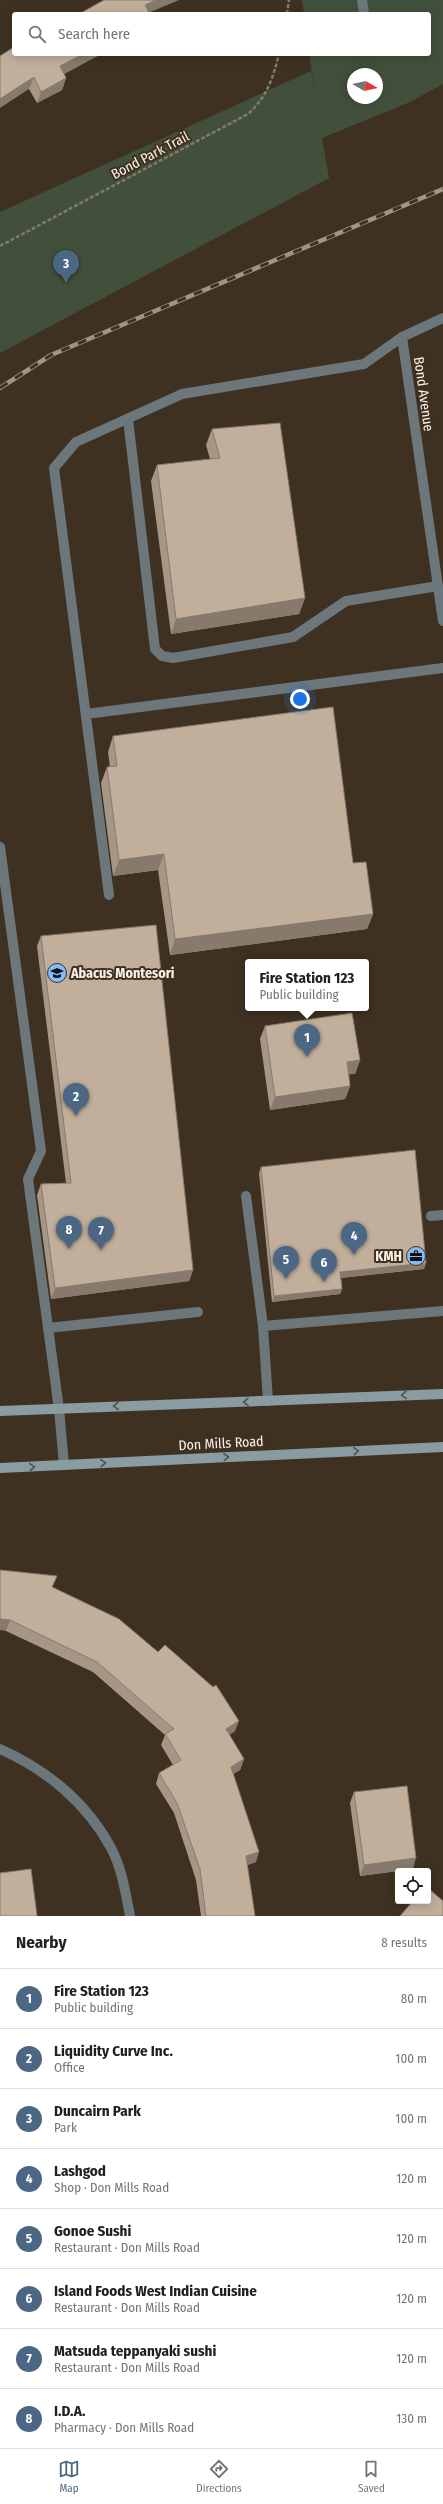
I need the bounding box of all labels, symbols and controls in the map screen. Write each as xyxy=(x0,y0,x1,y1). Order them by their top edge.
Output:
search box xyxy=(12,12,431,56)
icon: search xyxy=(26,23,48,45)
text: Search here xyxy=(58,25,130,43)
north arrow xyxy=(347,68,383,104)
street label: Bond Park Trail xyxy=(108,128,192,183)
pin: 3 xyxy=(53,250,79,283)
street label: Bond Avenue xyxy=(410,356,437,433)
your location xyxy=(290,689,310,709)
popup xyxy=(245,959,369,1011)
school or university icon: Abacus Montesori xyxy=(46,962,68,984)
place label: Abacus Montesori xyxy=(70,965,175,982)
text: Fire Station 123 xyxy=(260,969,354,987)
text: Public building xyxy=(260,987,339,1002)
pin: 1 xyxy=(294,1024,320,1057)
pin: 2 xyxy=(63,1083,89,1116)
pin: 8 xyxy=(56,1216,82,1249)
pin: 7 xyxy=(88,1217,114,1250)
pin: 4 xyxy=(341,1222,367,1255)
office icon: KMH xyxy=(405,1245,427,1267)
pin: 5 xyxy=(273,1246,299,1279)
place label: KMH xyxy=(375,1248,402,1265)
pin: 6 xyxy=(311,1249,337,1282)
one-way arrow xyxy=(401,1391,407,1400)
one-way arrow xyxy=(243,1397,249,1406)
one-way arrow xyxy=(113,1402,119,1411)
street label: Don Mills Road xyxy=(178,1433,264,1454)
one-way arrow xyxy=(353,1447,359,1455)
one-way arrow xyxy=(223,1453,229,1461)
one-way arrow xyxy=(100,1459,106,1468)
one-way arrow xyxy=(29,1462,35,1471)
map controls xyxy=(395,1868,431,1904)
button: locate xyxy=(395,1868,431,1904)
text: Nearby xyxy=(16,1932,67,1953)
text: 8 results xyxy=(381,1935,427,1950)
text: Fire Station 123 xyxy=(54,1982,149,2000)
text: 1 xyxy=(26,1991,32,2006)
text: 80 m xyxy=(401,1991,427,2006)
text: Public building xyxy=(54,2000,133,2015)
text: Liquidity Curve Inc. xyxy=(54,2042,173,2060)
text: 2 xyxy=(26,2051,32,2066)
text: 100 m xyxy=(395,2051,427,2066)
text: Office xyxy=(54,2060,85,2075)
text: Duncairn Park xyxy=(54,2102,141,2120)
text: 3 xyxy=(26,2111,32,2126)
text: 100 m xyxy=(395,2111,427,2126)
text: Park xyxy=(54,2120,77,2135)
text: Lashgod xyxy=(54,2162,106,2180)
text: 4 xyxy=(26,2171,32,2186)
text: 120 m xyxy=(396,2171,427,2186)
text: Shop · Don Mills Road xyxy=(54,2180,169,2195)
text: Gonoe Sushi xyxy=(54,2222,131,2240)
text: 5 xyxy=(26,2231,32,2246)
text: 120 m xyxy=(396,2231,427,2246)
text: Restaurant · Don Mills Road xyxy=(54,2240,200,2255)
text: Island Foods West Indian Cuisine xyxy=(54,2282,257,2300)
text: 6 xyxy=(26,2291,32,2306)
text: 120 m xyxy=(396,2291,427,2306)
text: Restaurant · Don Mills Road xyxy=(54,2300,200,2315)
text: Matsuda teppanyaki sushi xyxy=(54,2342,216,2360)
text: 7 xyxy=(26,2351,32,2366)
text: 120 m xyxy=(396,2351,427,2366)
text: Restaurant · Don Mills Road xyxy=(54,2360,200,2375)
text: I.D.A. xyxy=(54,2402,85,2420)
text: 8 xyxy=(26,2411,32,2426)
text: 130 m xyxy=(396,2411,427,2426)
text: Pharmacy · Don Mills Road xyxy=(54,2420,194,2435)
tab: Map xyxy=(58,2458,80,2495)
tab: Directions xyxy=(196,2458,242,2495)
tab: Saved xyxy=(358,2458,385,2495)

